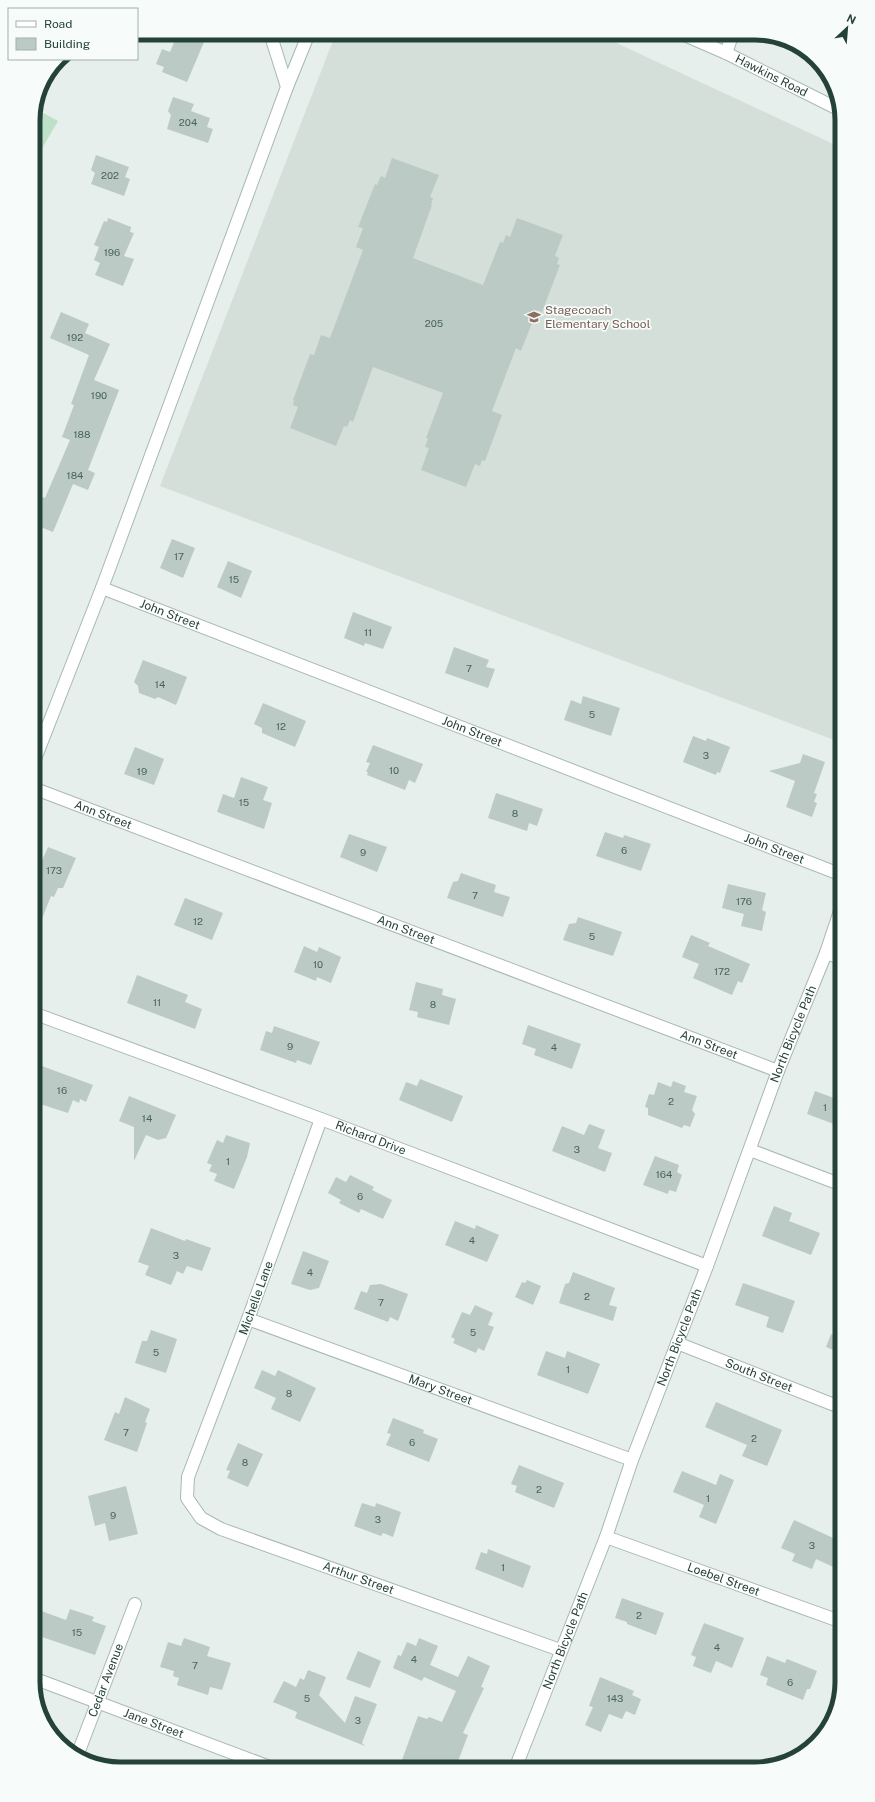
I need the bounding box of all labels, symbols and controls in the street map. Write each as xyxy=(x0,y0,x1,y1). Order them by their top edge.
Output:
legend xyxy=(8,8,138,60)
north arrow xyxy=(827,8,867,48)
text: N xyxy=(845,12,858,26)
text: Road xyxy=(44,17,72,31)
text: Building xyxy=(44,37,90,51)
street label: Hawkins Road xyxy=(733,52,810,100)
house number: 204 xyxy=(179,116,197,128)
house number: 202 xyxy=(101,169,119,181)
house number: 196 xyxy=(104,246,120,258)
place label: Stagecoach Elementary School xyxy=(545,303,651,331)
school or university icon: Stagecoach Elementary School xyxy=(526,309,542,325)
house number: 205 xyxy=(425,317,443,329)
house number: 192 xyxy=(67,331,83,343)
house number: 190 xyxy=(91,389,107,401)
house number: 188 xyxy=(74,428,90,440)
house number: 184 xyxy=(67,469,83,481)
house number: 17 xyxy=(174,550,184,562)
house number: 15 xyxy=(229,573,239,585)
street label: John Street xyxy=(138,596,202,632)
house number: 11 xyxy=(364,626,372,638)
house number: 7 xyxy=(466,662,472,674)
house number: 14 xyxy=(155,678,165,690)
house number: 5 xyxy=(589,708,595,720)
street label: John Street xyxy=(440,714,505,750)
house number: 12 xyxy=(276,720,286,732)
house number: 3 xyxy=(703,749,709,761)
house number: 10 xyxy=(389,764,399,776)
house number: 19 xyxy=(137,765,147,777)
house number: 15 xyxy=(239,796,249,808)
street label: Ann Street xyxy=(72,797,134,832)
house number: 8 xyxy=(512,807,518,819)
street label: John Street xyxy=(742,831,807,867)
house number: 6 xyxy=(621,844,627,856)
house number: 9 xyxy=(360,846,366,858)
house number: 173 xyxy=(46,864,62,876)
house number: 7 xyxy=(472,889,478,901)
house number: 176 xyxy=(736,895,752,907)
street label: Ann Street xyxy=(375,912,437,947)
house number: 12 xyxy=(193,915,203,927)
house number: 5 xyxy=(589,930,595,942)
house number: 10 xyxy=(313,958,323,970)
house number: 172 xyxy=(714,965,730,977)
street label: North Bicycle Path xyxy=(767,983,819,1084)
house number: 11 xyxy=(153,996,161,1008)
house number: 8 xyxy=(430,998,436,1010)
street label: Ann Street xyxy=(678,1027,740,1062)
house number: 9 xyxy=(287,1040,293,1052)
house number: 4 xyxy=(551,1041,557,1053)
house number: 16 xyxy=(57,1084,67,1096)
house number: 2 xyxy=(668,1095,674,1107)
house number: 1 xyxy=(823,1101,827,1113)
house number: 14 xyxy=(142,1112,152,1124)
street label: Richard Drive xyxy=(333,1118,408,1158)
house number: 3 xyxy=(574,1143,580,1155)
house number: 1 xyxy=(226,1155,230,1167)
house number: 164 xyxy=(656,1168,672,1180)
house number: 6 xyxy=(357,1190,363,1202)
house number: 4 xyxy=(469,1234,475,1246)
house number: 3 xyxy=(173,1249,179,1261)
street label: Michelle Lane xyxy=(236,1259,276,1337)
house number: 4 xyxy=(307,1266,313,1278)
street label: North Bicycle Path xyxy=(654,1286,705,1388)
house number: 2 xyxy=(584,1290,590,1302)
house number: 7 xyxy=(378,1296,384,1308)
house number: 5 xyxy=(470,1326,476,1338)
house number: 5 xyxy=(153,1346,159,1358)
street label: South Street xyxy=(723,1356,795,1395)
house number: 1 xyxy=(566,1363,570,1375)
street label: Mary Street xyxy=(407,1372,474,1408)
house number: 8 xyxy=(286,1387,292,1399)
house number: 7 xyxy=(123,1426,129,1438)
house number: 2 xyxy=(751,1432,757,1444)
house number: 6 xyxy=(409,1436,415,1448)
house number: 8 xyxy=(242,1456,248,1468)
house number: 2 xyxy=(536,1483,542,1495)
house number: 1 xyxy=(706,1492,710,1504)
house number: 9 xyxy=(110,1509,116,1521)
house number: 3 xyxy=(375,1513,381,1525)
house number: 3 xyxy=(809,1539,815,1551)
street label: Arthur Street xyxy=(321,1559,396,1597)
street label: Loebel Street xyxy=(685,1560,762,1599)
house number: 1 xyxy=(501,1561,505,1573)
street label: North Bicycle Path xyxy=(540,1590,591,1691)
house number: 2 xyxy=(636,1609,642,1621)
house number: 15 xyxy=(72,1626,82,1638)
street label: Cedar Avenue xyxy=(85,1641,126,1719)
house number: 4 xyxy=(714,1641,720,1653)
house number: 4 xyxy=(411,1653,417,1665)
house number: 7 xyxy=(192,1659,198,1671)
house number: 6 xyxy=(787,1676,793,1688)
house number: 5 xyxy=(304,1692,310,1704)
house number: 143 xyxy=(607,1692,623,1704)
street label: Jane Street xyxy=(122,1706,186,1741)
house number: 3 xyxy=(355,1714,361,1726)

